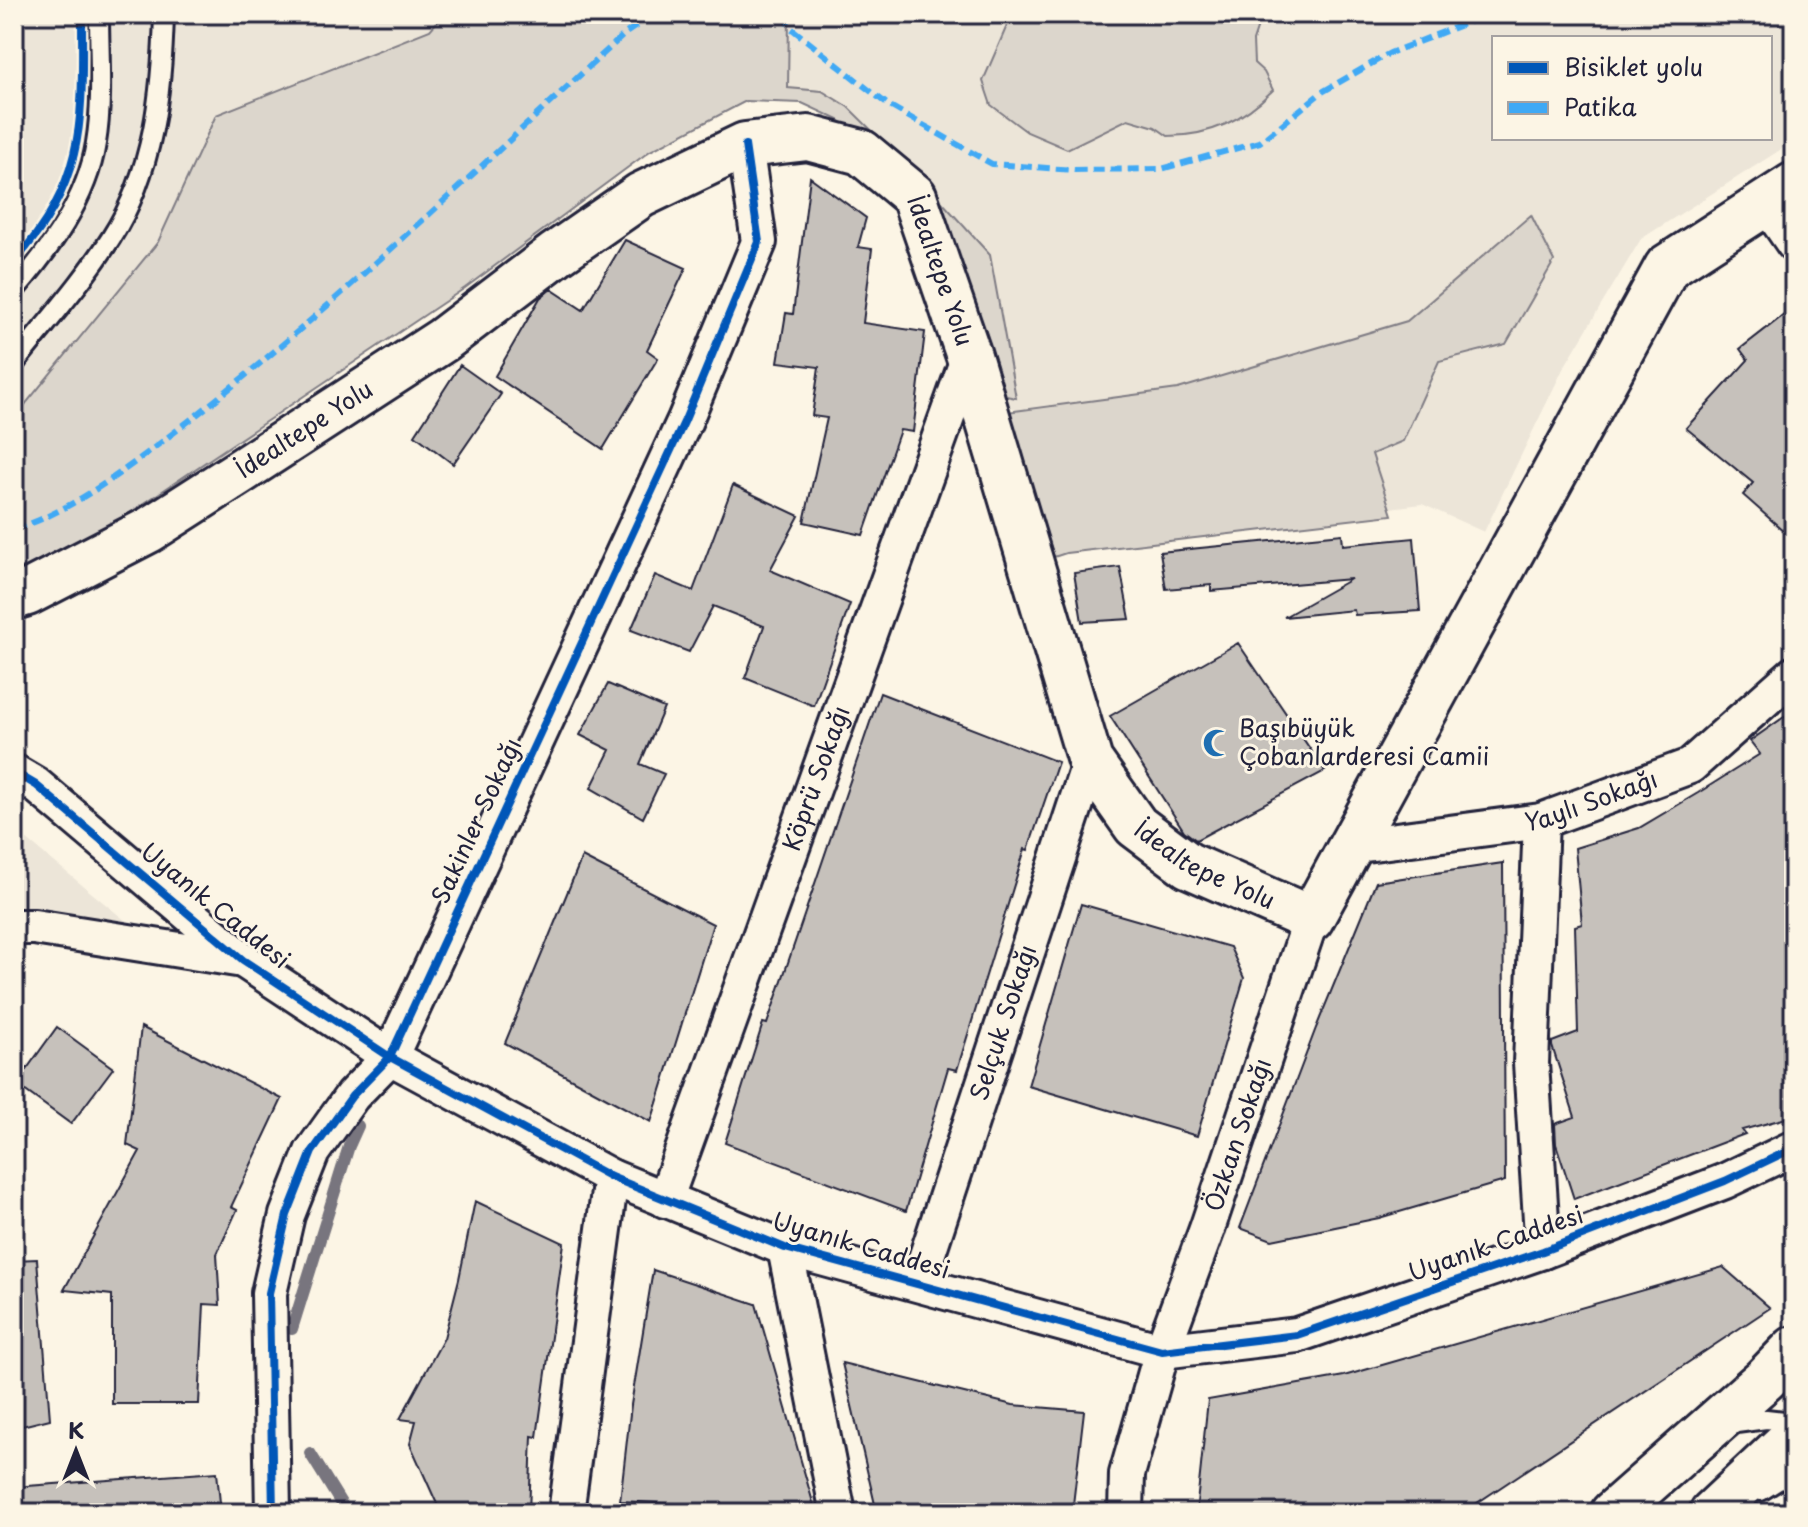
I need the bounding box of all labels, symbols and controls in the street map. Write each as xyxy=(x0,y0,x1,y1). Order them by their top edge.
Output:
legend xyxy=(1492,36,1772,140)
text: Bisiklet yolu xyxy=(1564,48,1703,84)
text: Patika xyxy=(1564,88,1637,124)
street label: İdealtepe Yolu xyxy=(899,190,984,350)
street label: İdealtepe Yolu xyxy=(228,370,379,486)
street label: Köprü Sokağı xyxy=(772,700,858,855)
place label: Başıbüyük Çobanlarderesi Camii xyxy=(1239,709,1489,773)
mosque icon: Başıbüyük Çobanlarderesi Camii xyxy=(1202,728,1232,758)
street label: Sakinler Sokağı xyxy=(421,731,529,909)
street label: Yaylı Sokağı xyxy=(1522,760,1662,839)
street label: İdealtepe Yolu xyxy=(1127,811,1281,917)
street label: Uyanık Caddesi xyxy=(134,833,299,976)
street label: Selçuk Sokağı xyxy=(959,940,1044,1105)
street label: Özkan Sokağı xyxy=(1194,1053,1279,1216)
street label: Uyanık Caddesi xyxy=(1403,1195,1588,1289)
street label: Uyanık Caddesi xyxy=(769,1202,955,1287)
north arrow xyxy=(36,1411,116,1491)
text: K xyxy=(68,1413,84,1446)

